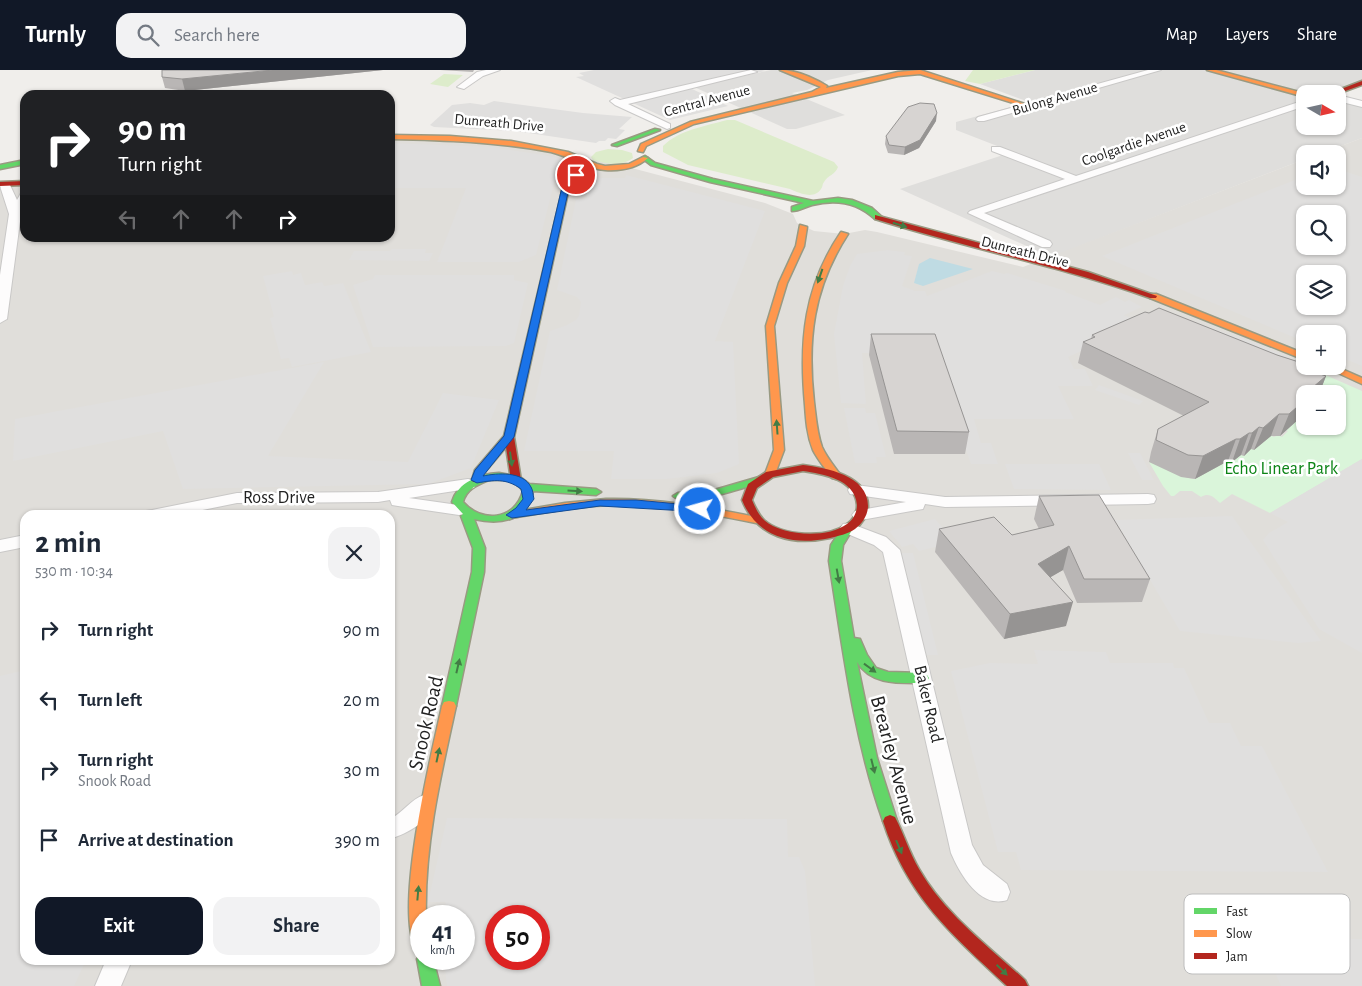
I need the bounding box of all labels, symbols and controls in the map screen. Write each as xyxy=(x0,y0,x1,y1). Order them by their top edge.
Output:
search box xyxy=(116,13,466,58)
icon: search xyxy=(134,21,162,49)
text: Turnly xyxy=(25,23,86,47)
text: Search here xyxy=(174,26,260,45)
text: Map xyxy=(1166,26,1197,44)
text: Layers xyxy=(1225,26,1269,44)
text: Share xyxy=(1297,26,1337,44)
street label: Bulong Avenue xyxy=(1011,80,1099,118)
street label: Central Avenue xyxy=(662,82,752,120)
north arrow xyxy=(1296,85,1346,135)
map controls xyxy=(1296,85,1346,435)
icon: right xyxy=(35,110,100,175)
text: 90 m xyxy=(118,112,187,147)
street label: Dunreath Drive xyxy=(454,112,544,134)
street label: Coolgardie Avenue xyxy=(1080,119,1188,169)
button: sound xyxy=(1296,145,1346,195)
text: Turn right xyxy=(118,153,202,175)
pin xyxy=(555,154,597,196)
icon: arrive xyxy=(562,161,590,189)
icon: left xyxy=(114,205,142,233)
icon: ahead xyxy=(167,205,195,233)
icon: ahead xyxy=(220,205,248,233)
icon: right xyxy=(273,205,301,233)
button: search xyxy=(1296,205,1346,255)
one-way arrow xyxy=(893,222,908,230)
street label: Dunreath Drive xyxy=(980,234,1070,270)
button: layers xyxy=(1296,265,1346,315)
one-way arrow xyxy=(816,269,824,284)
button: + xyxy=(1296,325,1346,375)
button: − xyxy=(1296,385,1346,435)
one-way arrow xyxy=(773,419,781,435)
one-way arrow xyxy=(508,451,516,467)
park label: Echo Linear Park xyxy=(1224,460,1339,478)
position arrow xyxy=(673,482,725,534)
one-way arrow xyxy=(567,487,583,495)
street label: Ross Drive xyxy=(243,489,315,507)
button: close xyxy=(328,527,380,579)
text: 2 min xyxy=(35,528,102,558)
text: 530 m · 10:34 xyxy=(35,563,113,579)
one-way arrow xyxy=(834,568,842,584)
icon: right xyxy=(35,616,63,644)
text: Turn right xyxy=(78,621,153,640)
text: 90 m xyxy=(343,621,380,640)
one-way arrow xyxy=(454,659,462,674)
one-way arrow xyxy=(863,663,877,673)
street label: Baker Road xyxy=(910,664,946,744)
street label: Snook Road xyxy=(405,674,447,772)
icon: left xyxy=(35,686,63,714)
text: Turn left xyxy=(78,691,142,710)
text: 20 m xyxy=(343,691,380,710)
street label: Brearley Avenue xyxy=(867,693,921,827)
one-way arrow xyxy=(434,747,442,763)
text: Turn right xyxy=(78,751,153,770)
icon: right xyxy=(35,756,63,784)
one-way arrow xyxy=(869,758,877,773)
text: 30 m xyxy=(344,761,380,780)
text: Snook Road xyxy=(78,773,151,789)
icon: arrive xyxy=(35,826,63,854)
text: Arrive at destination xyxy=(78,831,234,850)
text: 390 m xyxy=(335,831,380,850)
one-way arrow xyxy=(895,840,903,855)
one-way arrow xyxy=(414,885,422,901)
legend xyxy=(1184,894,1350,974)
button: Exit xyxy=(35,897,203,955)
button: Share xyxy=(213,897,380,955)
speed limit sign: 50 xyxy=(485,905,550,970)
text: Fast xyxy=(1226,905,1248,919)
text: 41 xyxy=(432,919,453,944)
text: Slow xyxy=(1226,927,1253,941)
text: km/h xyxy=(430,944,455,956)
text: Jam xyxy=(1226,950,1248,964)
one-way arrow xyxy=(996,964,1008,976)

